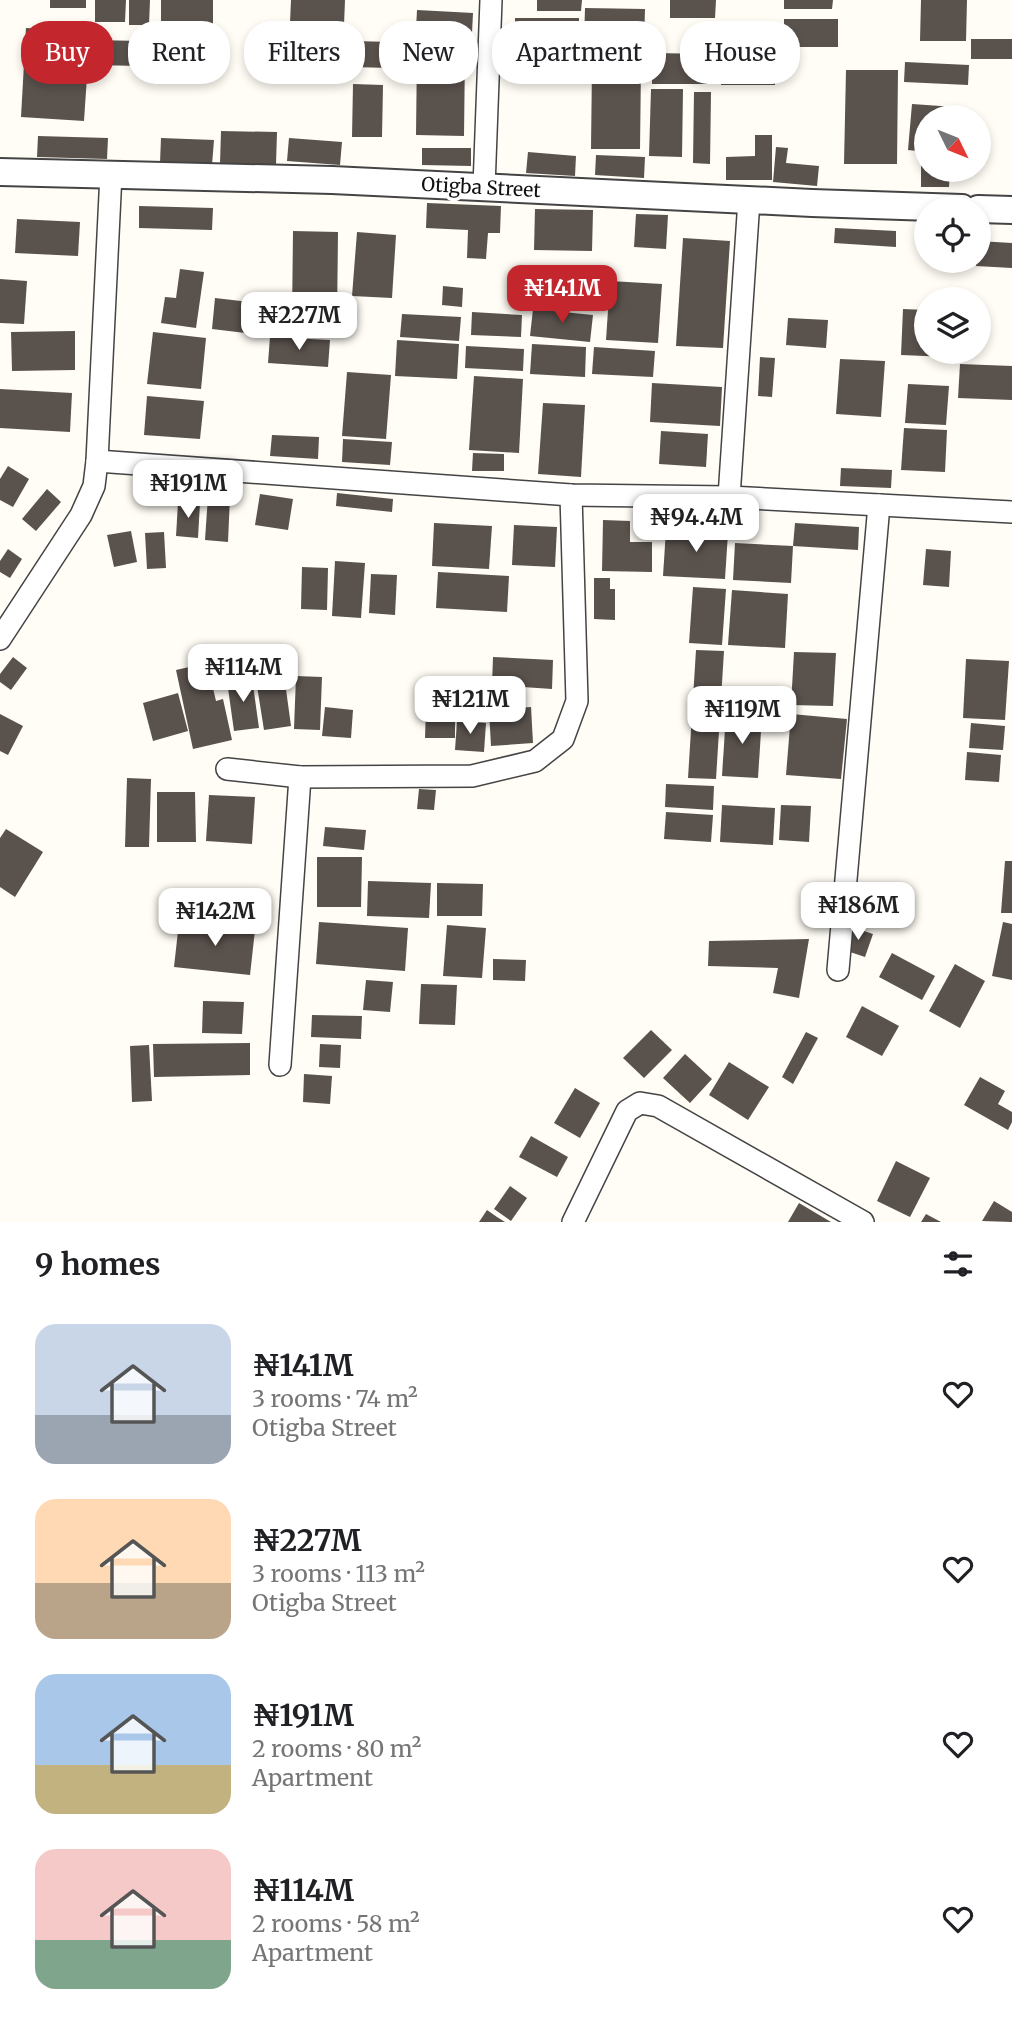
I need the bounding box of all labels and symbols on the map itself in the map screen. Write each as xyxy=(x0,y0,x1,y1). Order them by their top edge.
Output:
north arrow xyxy=(914,105,990,182)
street label: Otigba Street xyxy=(421,172,542,202)
pin: ₦141M xyxy=(513,266,611,325)
pin: ₦227M xyxy=(250,292,348,352)
pin: ₦191M xyxy=(139,461,237,520)
pin: ₦94.4M xyxy=(639,494,753,554)
pin: ₦114M xyxy=(194,644,292,704)
pin: ₦121M xyxy=(421,676,519,736)
pin: ₦119M xyxy=(693,686,791,746)
pin: ₦186M xyxy=(809,883,907,942)
pin: ₦142M xyxy=(166,888,264,948)

